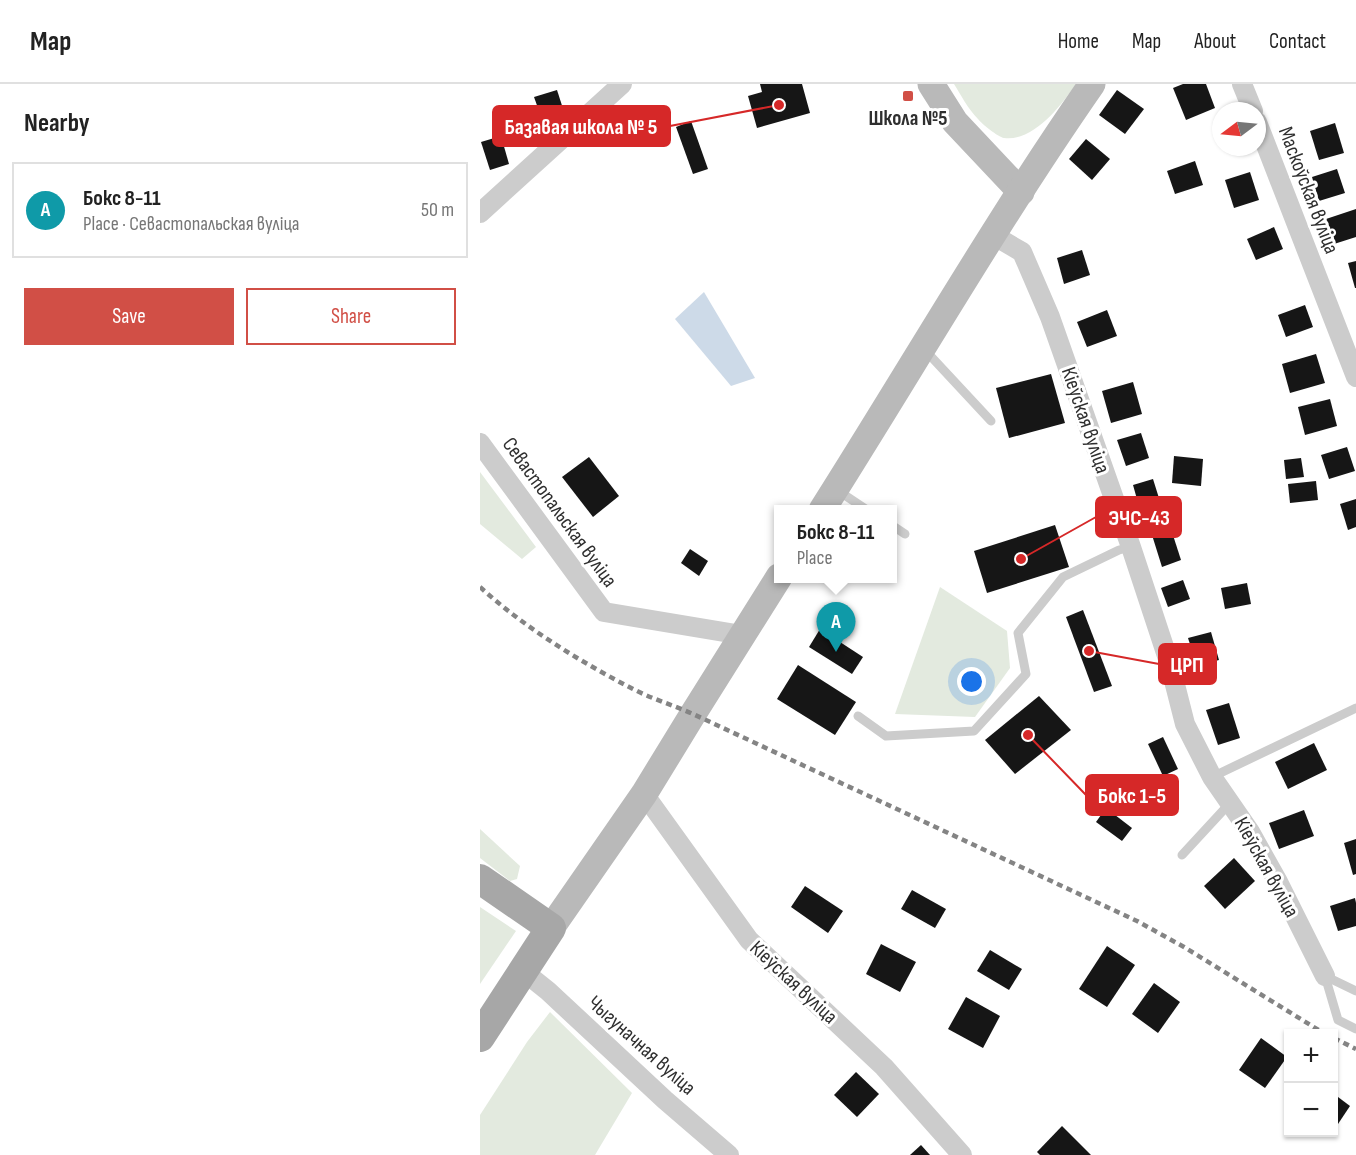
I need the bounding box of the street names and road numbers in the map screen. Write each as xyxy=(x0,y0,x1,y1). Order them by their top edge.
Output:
street label: Маскоўская вуліца xyxy=(1273,123,1344,257)
street label: Кіеўская вуліца xyxy=(1056,364,1115,477)
street label: Севастопальская вуліца xyxy=(497,433,622,592)
street label: Кіеўская вуліца xyxy=(1229,813,1304,922)
street label: Кіеўская вуліца xyxy=(745,936,843,1029)
street label: Чыгуначная вуліца xyxy=(583,990,701,1100)

